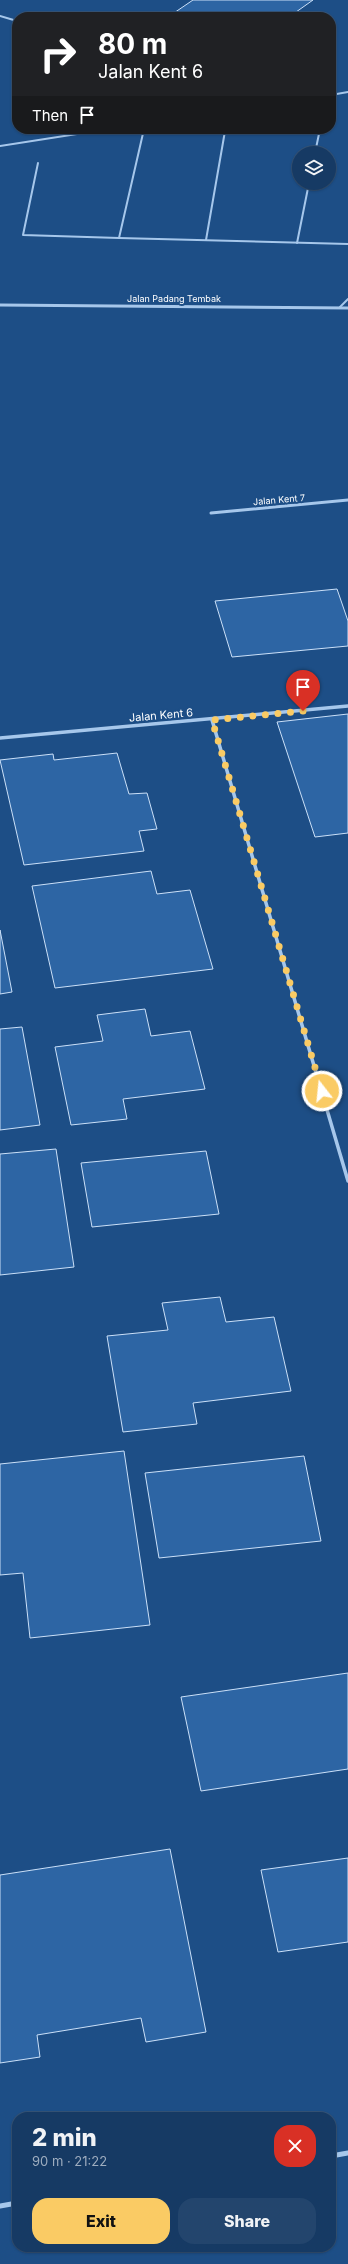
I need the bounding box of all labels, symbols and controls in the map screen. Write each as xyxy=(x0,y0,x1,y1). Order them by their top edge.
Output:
text: 80 m xyxy=(98,27,167,61)
icon: right xyxy=(32,28,84,80)
text: Jalan Kent 6 xyxy=(98,61,203,82)
icon: arrive xyxy=(76,104,98,126)
text: Then xyxy=(32,106,68,125)
map controls xyxy=(292,146,336,190)
button: layers xyxy=(292,146,336,190)
street label: Jalan Padang Tembak xyxy=(127,293,221,304)
street label: Jalan Kent 7 xyxy=(253,492,305,507)
pin xyxy=(286,670,320,711)
icon: arrive xyxy=(292,676,314,698)
street label: Jalan Kent 6 xyxy=(128,705,194,725)
position arrow xyxy=(301,1070,343,1112)
text: 2 min xyxy=(32,2123,97,2152)
button: close xyxy=(274,2125,316,2167)
text: 90 m · 21:22 xyxy=(32,2153,107,2169)
button: Exit xyxy=(32,2198,170,2244)
button: Share xyxy=(178,2198,316,2244)

